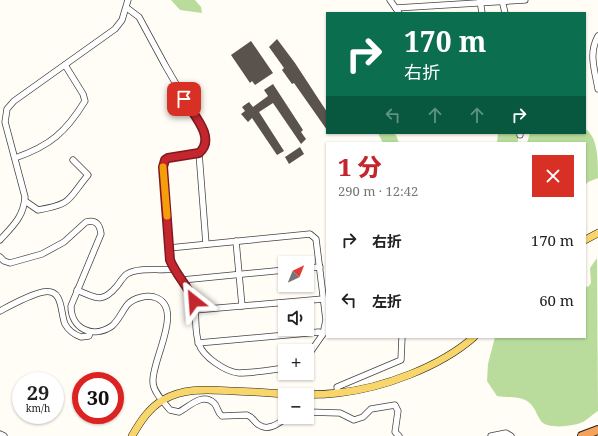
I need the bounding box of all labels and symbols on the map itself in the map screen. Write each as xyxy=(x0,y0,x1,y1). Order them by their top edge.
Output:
pin xyxy=(167,82,201,116)
north arrow xyxy=(278,256,314,292)
position arrow xyxy=(173,280,215,322)
speed limit sign: 30 xyxy=(72,372,124,424)

